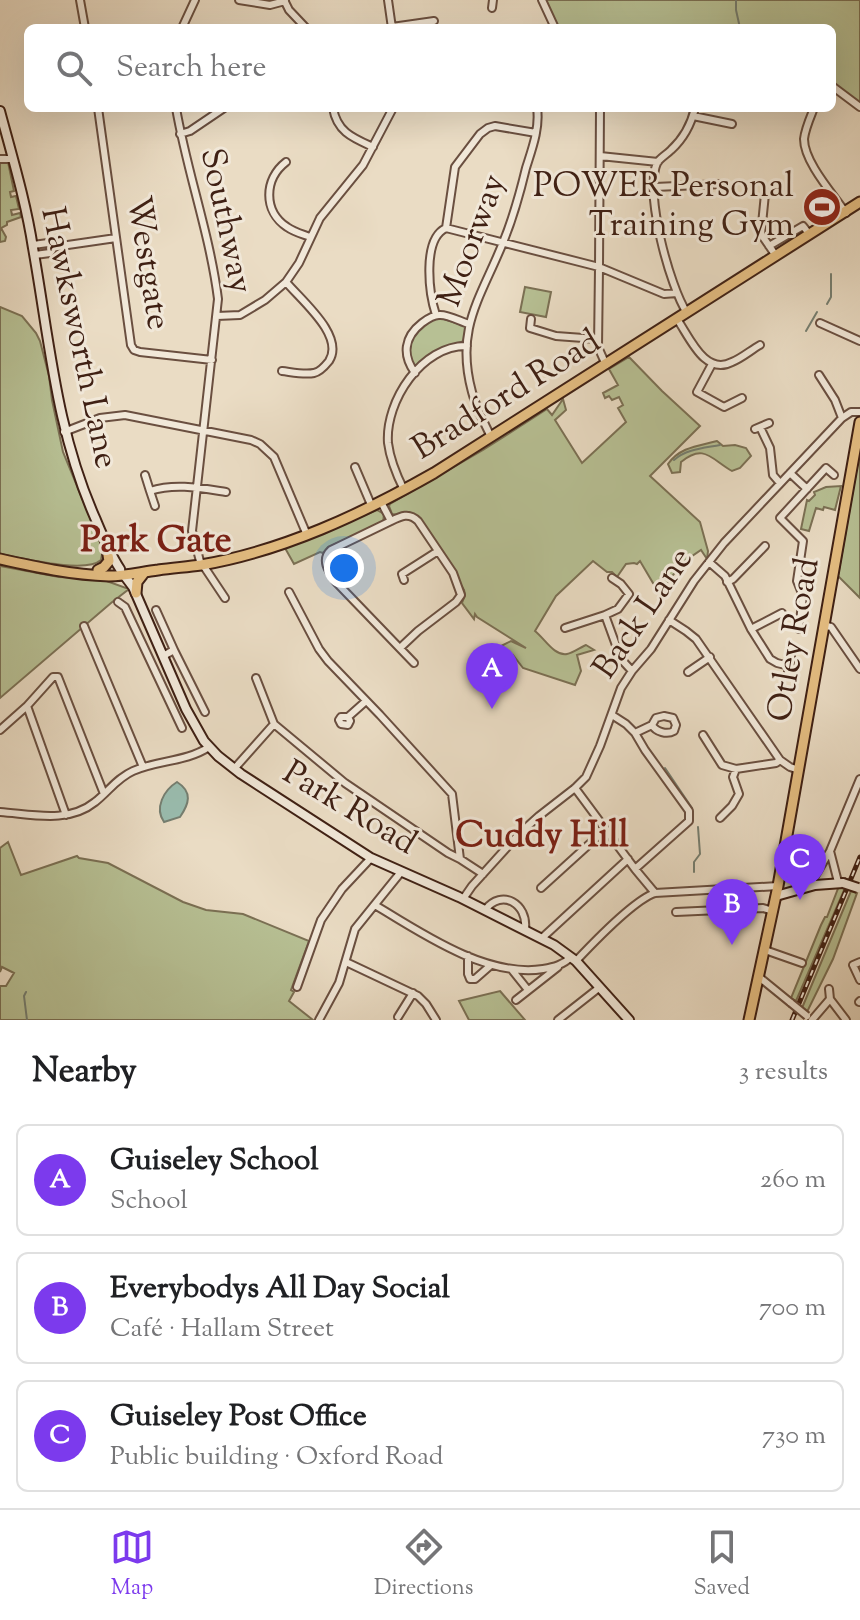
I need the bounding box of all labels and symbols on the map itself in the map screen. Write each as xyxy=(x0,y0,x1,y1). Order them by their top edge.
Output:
street label: Southway xyxy=(186,144,264,298)
place label: POWER Personal Training Gym xyxy=(533,163,794,251)
street label: Moorway xyxy=(426,168,520,314)
sports icon: POWER Personal Training Gym xyxy=(801,186,843,228)
street label: Westgate xyxy=(112,193,182,333)
street label: Hawksworth Lane xyxy=(26,203,130,473)
street label: Bradford Road xyxy=(403,319,611,473)
district label: Park Gate xyxy=(80,516,232,568)
street label: Back Lane xyxy=(582,538,706,690)
your location xyxy=(324,548,364,588)
street label: Otley Road xyxy=(756,554,834,726)
pin: A xyxy=(466,643,518,709)
street label: Park Road xyxy=(273,750,425,868)
district label: Cuddy Hill xyxy=(455,811,629,863)
pin: C xyxy=(774,834,826,900)
pin: B xyxy=(706,879,758,945)

